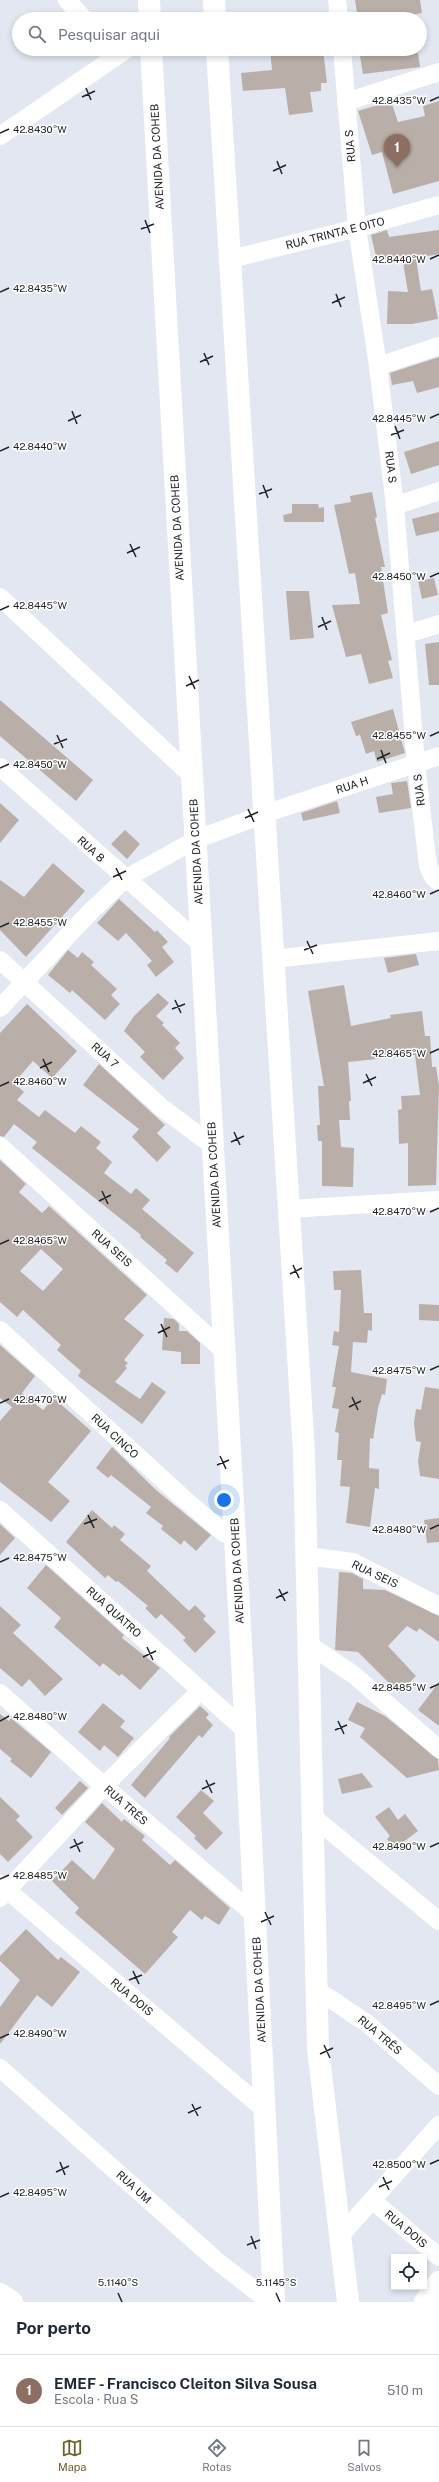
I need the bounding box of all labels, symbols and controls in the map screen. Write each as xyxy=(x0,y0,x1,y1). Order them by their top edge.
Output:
search box xyxy=(12,12,427,56)
icon: search xyxy=(26,23,48,45)
text: Pesquisar aqui xyxy=(58,26,160,43)
text: 42.8435°W xyxy=(372,94,427,106)
street label: AVENIDA DA COHEB xyxy=(148,104,166,210)
text: 42.8430°W xyxy=(13,123,67,135)
street label: RUA S xyxy=(343,129,357,163)
pin: 1 xyxy=(384,134,410,167)
street label: RUA TRINTA E OITO xyxy=(284,215,386,251)
text: 42.8440°W xyxy=(372,253,426,265)
text: 42.8435°W xyxy=(13,282,68,294)
text: 42.8445°W xyxy=(372,412,426,424)
text: 42.8440°W xyxy=(13,440,67,452)
street label: RUA S xyxy=(383,450,399,484)
street label: AVENIDA DA COHEB xyxy=(168,475,186,581)
text: 42.8450°W xyxy=(372,570,426,582)
text: 42.8445°W xyxy=(13,599,67,611)
text: 42.8455°W xyxy=(372,729,427,741)
text: 42.8450°W xyxy=(13,758,67,770)
street label: RUA S xyxy=(411,773,427,807)
street label: RUA H xyxy=(334,774,370,796)
street label: AVENIDA DA COHEB xyxy=(187,799,205,905)
street label: RUA 8 xyxy=(75,834,107,864)
text: 42.8460°W xyxy=(372,888,426,900)
text: 42.8455°W xyxy=(13,916,68,928)
street label: RUA 7 xyxy=(89,1040,121,1070)
text: 42.8465°W xyxy=(372,1047,426,1059)
text: 42.8460°W xyxy=(13,1075,67,1087)
street label: AVENIDA DA COHEB xyxy=(205,1122,223,1228)
text: 42.8470°W xyxy=(372,1205,426,1217)
street label: RUA SEIS xyxy=(89,1227,135,1269)
text: 42.8465°W xyxy=(13,1234,67,1246)
text: 42.8475°W xyxy=(372,1364,426,1376)
text: 42.8470°W xyxy=(13,1393,67,1405)
street label: RUA CINCO xyxy=(89,1411,141,1461)
your location xyxy=(214,1490,234,1510)
street label: AVENIDA DA COHEB xyxy=(228,1518,246,1624)
text: 42.8480°W xyxy=(372,1523,426,1535)
text: 42.8475°W xyxy=(13,1551,67,1563)
street label: RUA SEIS xyxy=(350,1558,400,1590)
street label: RUA QUATRO xyxy=(84,1584,144,1640)
text: 42.8485°W xyxy=(372,1681,427,1693)
text: 42.8480°W xyxy=(13,1710,67,1722)
street label: RUA TRÊS xyxy=(102,1783,150,1827)
text: 42.8490°W xyxy=(372,1840,426,1852)
text: 42.8485°W xyxy=(13,1869,68,1881)
street label: AVENIDA DA COHEB xyxy=(250,1937,268,2043)
street label: RUA DOIS xyxy=(109,1976,155,2018)
text: 42.8495°W xyxy=(372,1999,426,2011)
street label: RUA TRÊS xyxy=(356,2013,404,2057)
text: 42.8490°W xyxy=(13,2027,67,2039)
text: 42.8500°W xyxy=(372,2158,426,2170)
street label: RUA UM xyxy=(114,2168,154,2206)
text: 42.8495°W xyxy=(13,2186,67,2198)
street label: RUA DOIS xyxy=(383,2208,429,2250)
map controls xyxy=(391,2254,427,2290)
button: locate xyxy=(391,2254,427,2290)
text: 5.1140°S xyxy=(98,2276,139,2288)
text: 5.1145°S xyxy=(256,2276,297,2288)
text: Por perto xyxy=(16,2318,91,2338)
text: EMEF - Francisco Cleiton Silva Sousa xyxy=(54,2375,317,2392)
text: 1 xyxy=(26,2383,32,2398)
text: 510 m xyxy=(387,2383,423,2398)
text: Escola · Rua S xyxy=(54,2392,138,2407)
tab: Mapa xyxy=(58,2437,86,2473)
tab: Rotas xyxy=(202,2437,231,2473)
tab: Salvos xyxy=(347,2437,381,2473)

